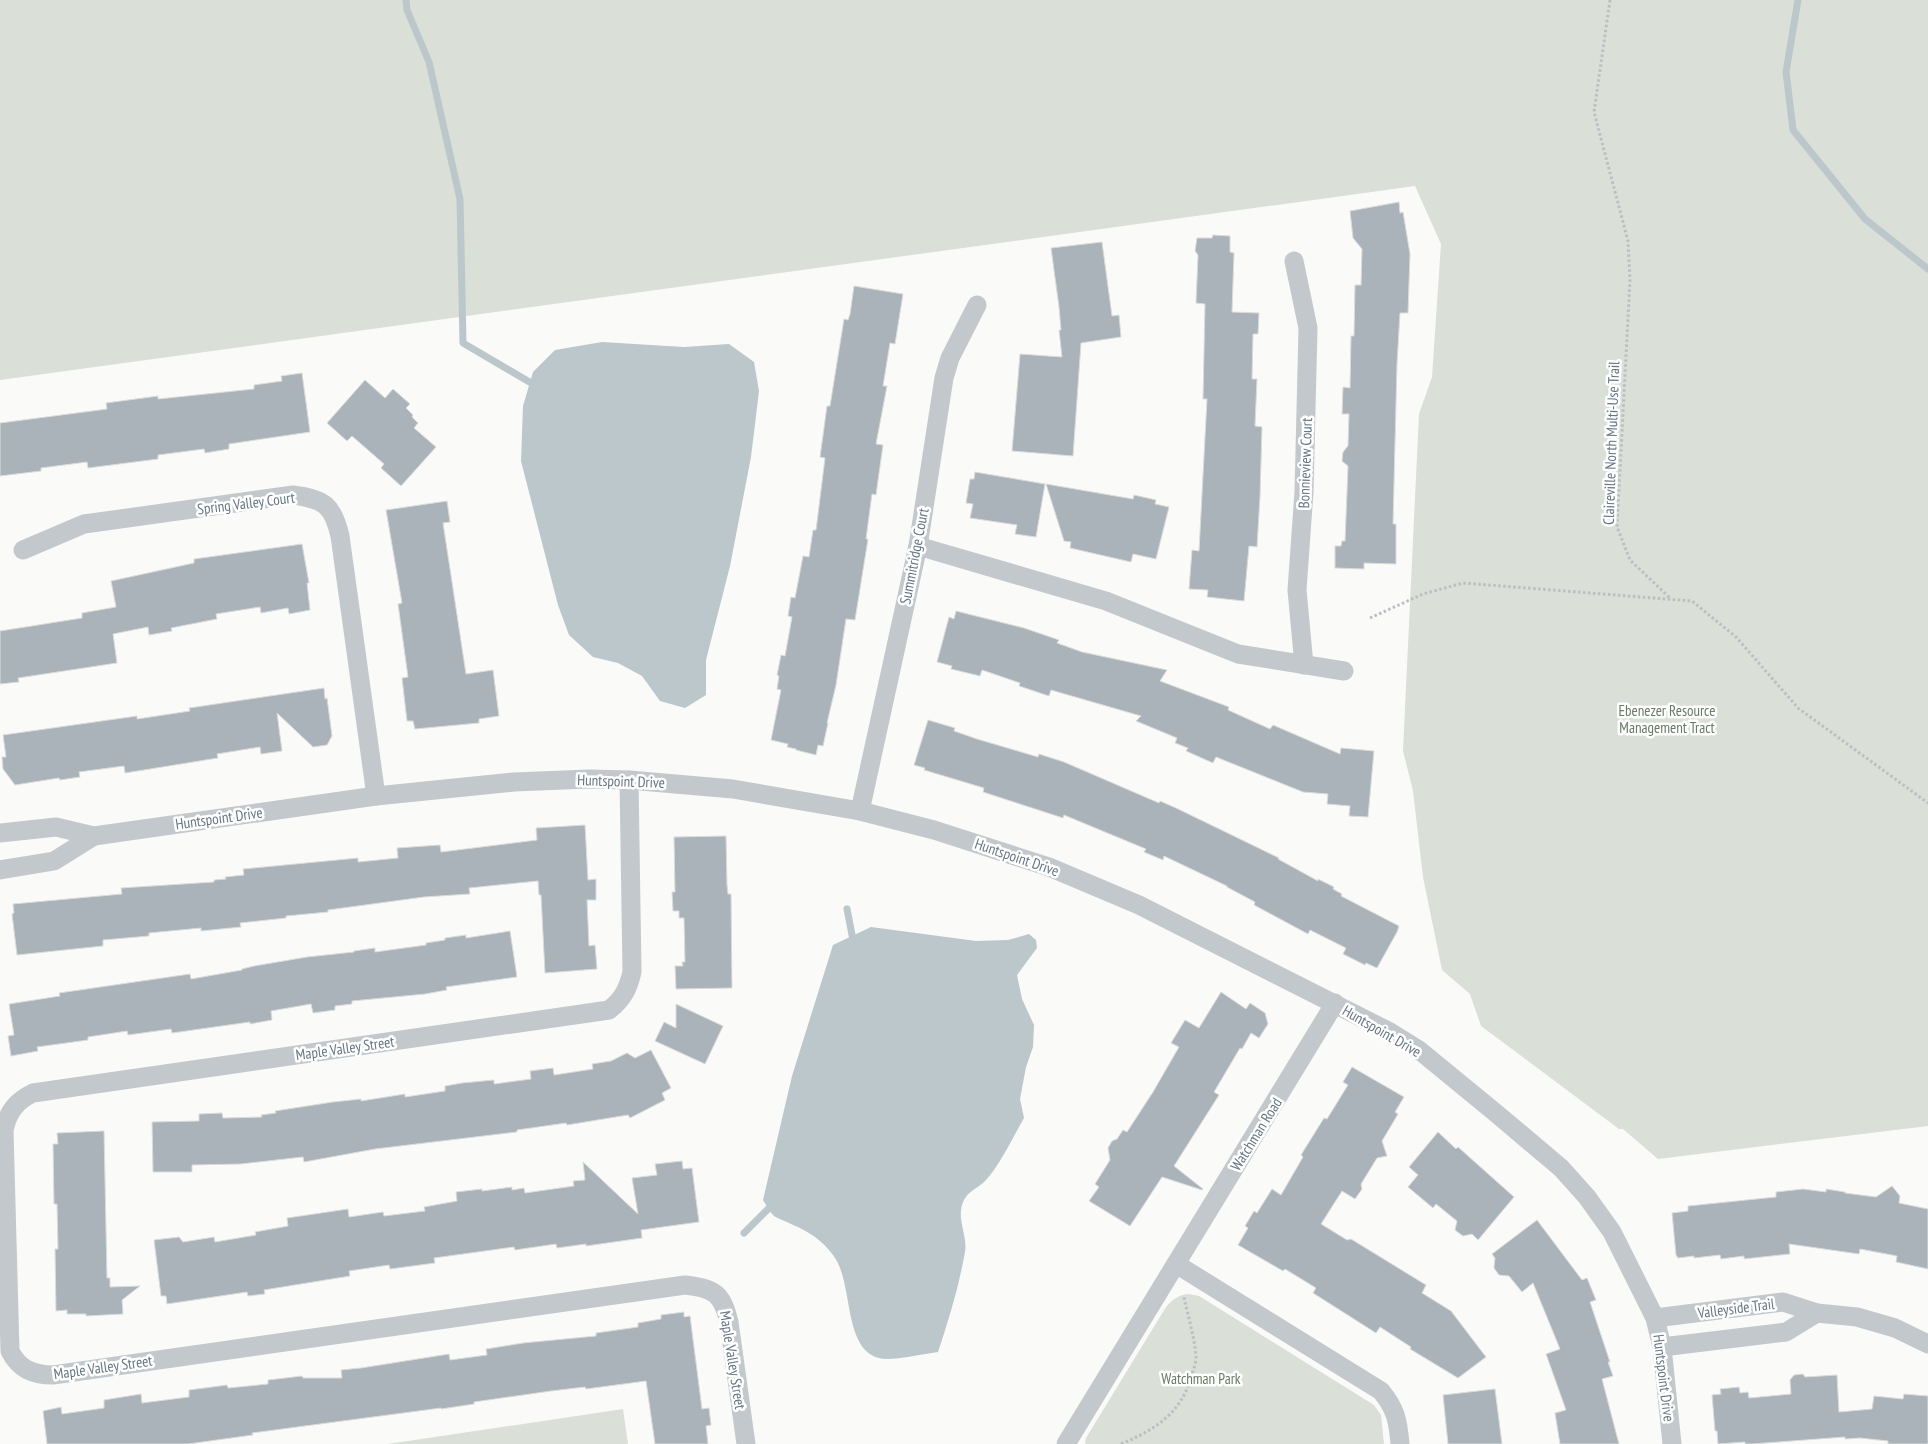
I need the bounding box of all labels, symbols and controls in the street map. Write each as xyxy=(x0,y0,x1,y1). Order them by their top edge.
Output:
street label: Claireville North Multi-Use Trail xyxy=(1599,360,1623,525)
street label: Bonnieview Court xyxy=(1294,417,1316,509)
street label: Spring Valley Court xyxy=(196,488,296,518)
street label: Summitridge Court xyxy=(895,506,933,606)
park label: Ebenezer Resource Management Tract xyxy=(1619,701,1715,737)
street label: Huntspoint Drive xyxy=(577,770,665,792)
street label: Huntspoint Drive xyxy=(174,802,264,834)
street label: Huntspoint Drive xyxy=(972,834,1062,880)
street label: Huntspoint Drive xyxy=(1339,1001,1425,1061)
street label: Maple Valley Street xyxy=(295,1032,395,1064)
street label: Watchman Road xyxy=(1226,1094,1286,1174)
street label: Valleyside Trail xyxy=(1696,1294,1776,1322)
street label: Maple Valley Street xyxy=(716,1309,750,1411)
street label: Huntspoint Drive xyxy=(1649,1333,1679,1423)
street label: Maple Valley Street xyxy=(53,1351,153,1383)
park label: Watchman Park xyxy=(1161,1369,1241,1388)

